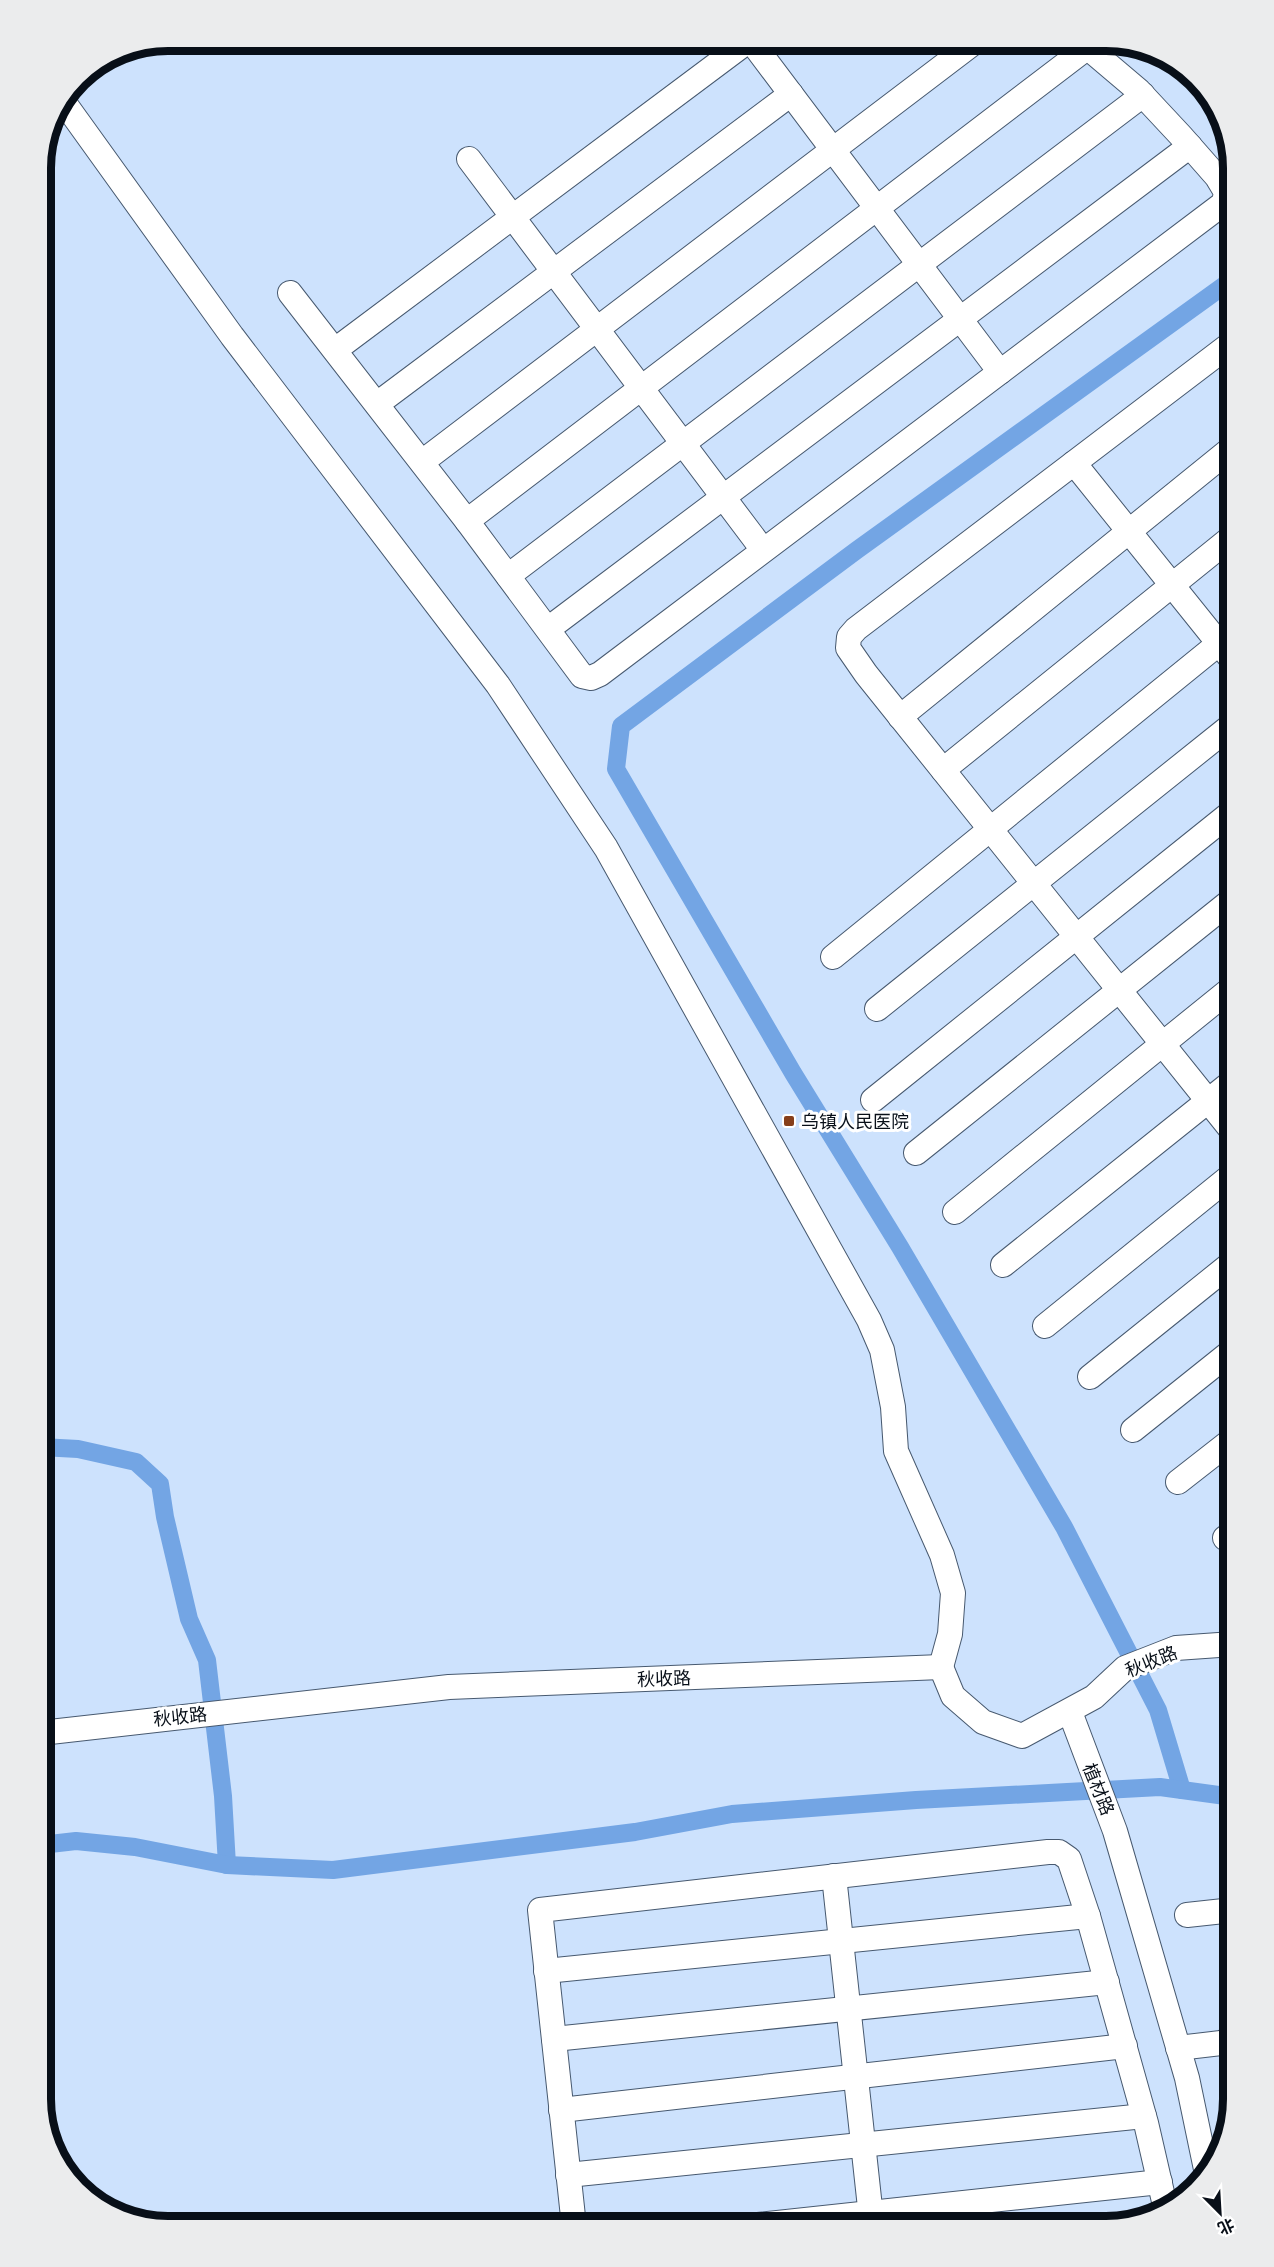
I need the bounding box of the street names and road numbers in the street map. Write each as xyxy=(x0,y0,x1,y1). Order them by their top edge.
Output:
street label: 秋收路 xyxy=(1122,1641,1180,1681)
street label: 秋收路 xyxy=(637,1666,691,1690)
street label: 秋收路 xyxy=(152,1702,208,1730)
street label: 植材路 xyxy=(1079,1760,1119,1818)

